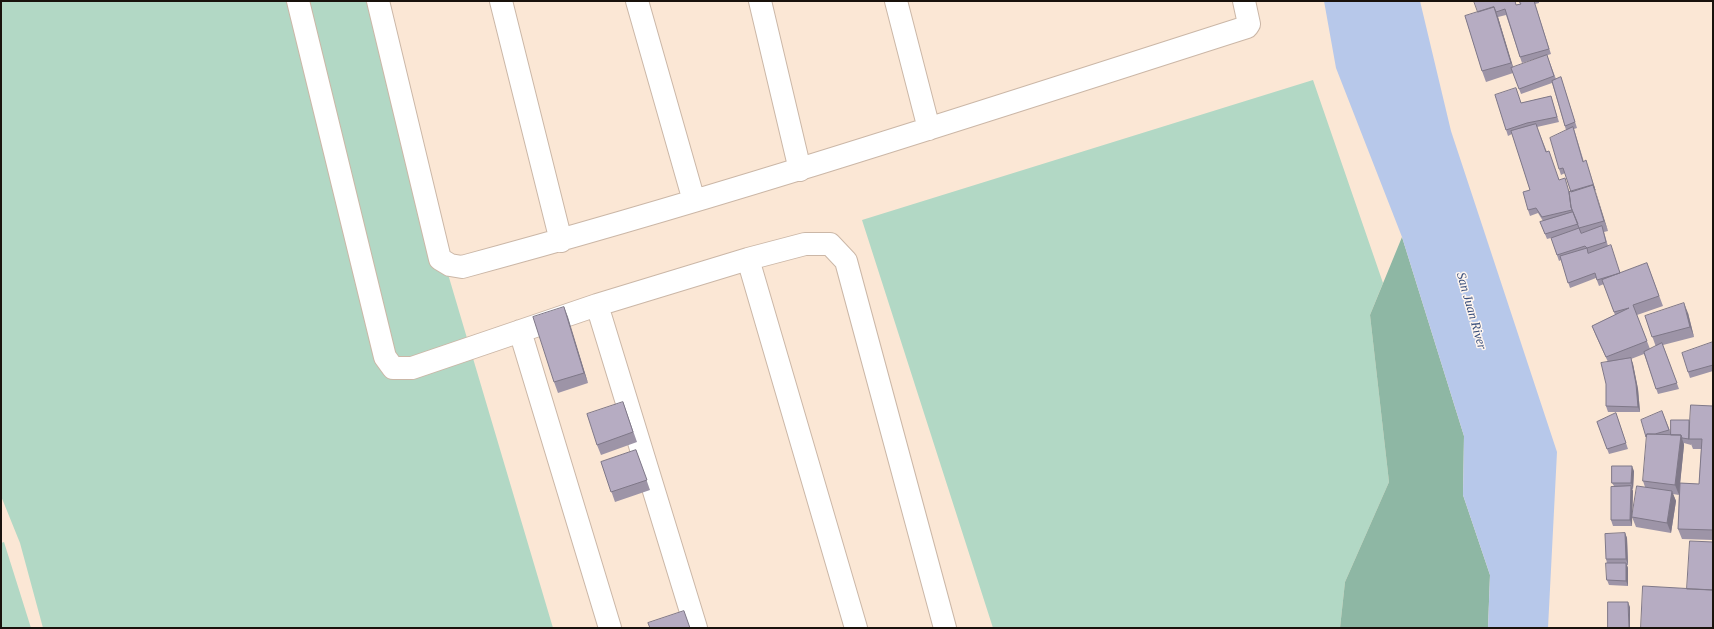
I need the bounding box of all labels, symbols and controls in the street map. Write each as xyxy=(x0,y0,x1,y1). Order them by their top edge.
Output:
water label: San Juan River xyxy=(1453,271,1489,351)

